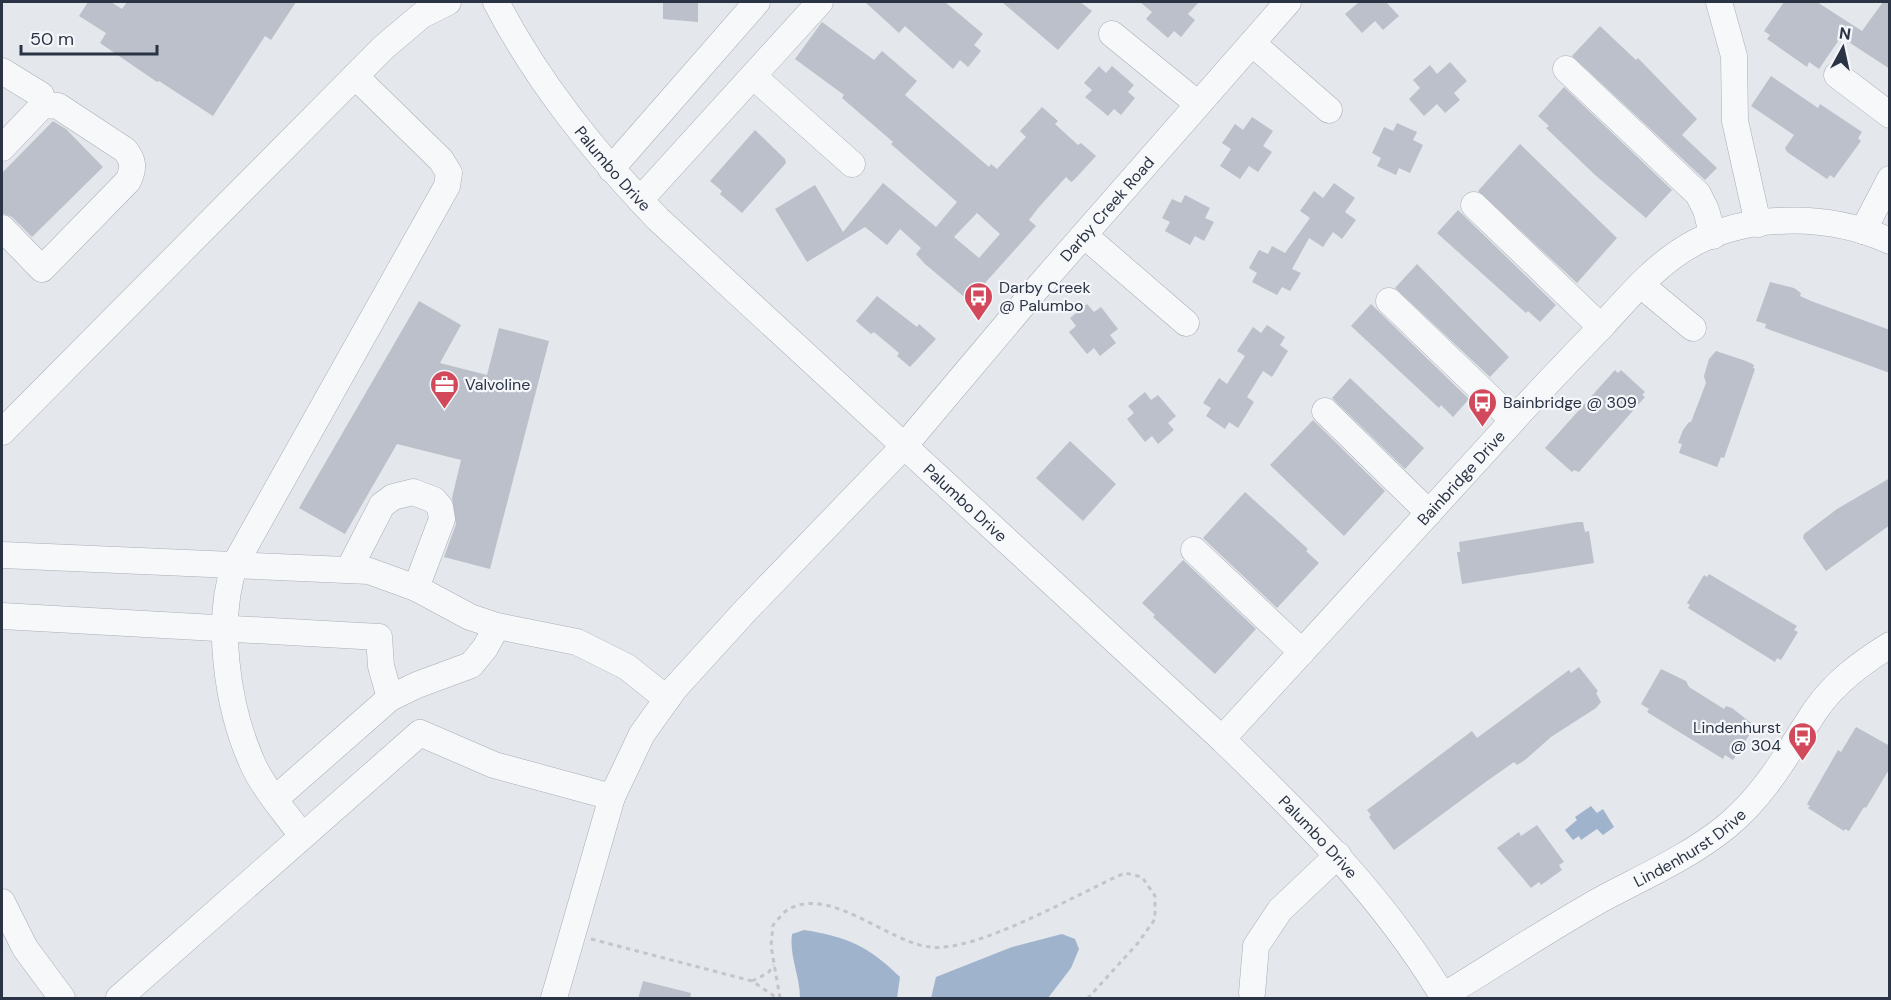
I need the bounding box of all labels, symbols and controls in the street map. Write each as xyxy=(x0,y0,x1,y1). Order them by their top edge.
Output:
scale bar xyxy=(21,18,158,56)
north arrow xyxy=(1813,18,1873,78)
text: N xyxy=(1838,22,1852,45)
text: 50 m xyxy=(30,27,74,51)
street label: Palumbo Drive xyxy=(570,122,655,216)
street label: Darby Creek Road xyxy=(1055,152,1159,266)
place label: Darby Creek @ Palumbo xyxy=(999,277,1091,316)
bus stop icon: Darby Creek @ Palumbo xyxy=(962,280,994,322)
office icon: Valvoline xyxy=(428,368,460,410)
place label: Valvoline xyxy=(465,374,530,395)
bus stop icon: Bainbridge @ 309 xyxy=(1466,386,1498,428)
place label: Bainbridge @ 309 xyxy=(1503,392,1637,413)
street label: Bainbridge Drive xyxy=(1413,426,1510,530)
street label: Palumbo Drive xyxy=(919,459,1011,547)
place label: Lindenhurst @ 304 xyxy=(1693,717,1781,756)
bus stop icon: Lindenhurst @ 304 xyxy=(1786,720,1818,762)
street label: Palumbo Drive xyxy=(1274,791,1362,883)
street label: Lindenhurst Drive xyxy=(1630,804,1751,892)

